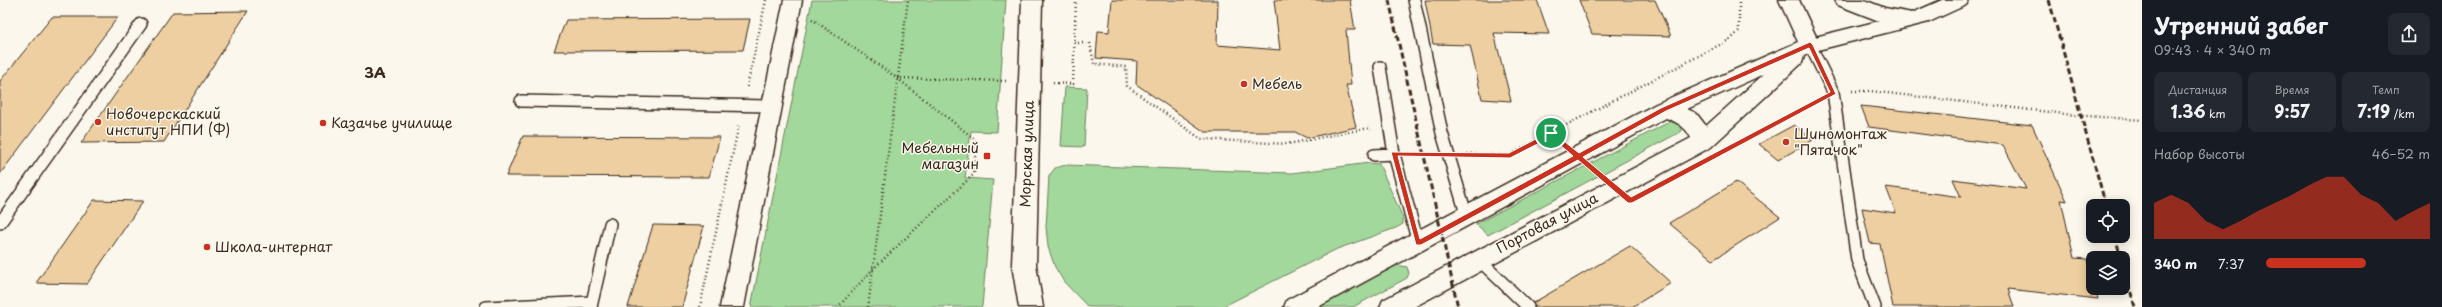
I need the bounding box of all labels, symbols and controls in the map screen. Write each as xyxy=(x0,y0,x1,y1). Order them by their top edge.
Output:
text: Утренний забег xyxy=(2154,8,2328,41)
button: share xyxy=(2388,13,2430,55)
text: 09:43 · 4 × 340 m xyxy=(2154,40,2271,59)
district label: 3А xyxy=(364,60,386,83)
place label: Мебель xyxy=(1252,73,1302,94)
marker: Мебель xyxy=(1239,79,1249,89)
text: Дистанция xyxy=(2169,81,2227,98)
text: Время xyxy=(2274,81,2310,98)
text: Темп xyxy=(2372,81,2400,98)
text: 1.36 xyxy=(2170,98,2205,124)
text: 9:57 xyxy=(2274,98,2310,124)
text: 7:19 xyxy=(2357,98,2390,124)
street label: Морская улица xyxy=(1014,100,1039,208)
place label: Новочерскаский институт НПИ (Ф) xyxy=(106,103,230,140)
text: km xyxy=(2205,105,2226,122)
text: /km xyxy=(2390,105,2415,122)
place label: Казачье училище xyxy=(331,112,453,133)
pin xyxy=(1534,116,1568,150)
marker: Новочерскаский институт НПИ (Ф) xyxy=(93,117,103,127)
marker: Казачье училище xyxy=(318,118,328,128)
icon: arrive xyxy=(1540,122,1562,144)
place label: Шиномонтаж "Пятачок" xyxy=(1794,123,1888,160)
place label: Мебельный магазин xyxy=(902,137,979,174)
marker: Шиномонтаж "Пятачок" xyxy=(1781,137,1791,147)
text: Набор высоты xyxy=(2154,144,2245,163)
text: 46–52 m xyxy=(2372,144,2430,163)
marker: Мебельный магазин xyxy=(982,151,992,161)
street label: Портовая улица xyxy=(1492,187,1601,258)
map controls xyxy=(2086,199,2130,295)
button: locate xyxy=(2086,199,2130,243)
place label: Школа-интернат xyxy=(215,236,333,257)
marker: Школа-интернат xyxy=(202,242,212,252)
button: layers xyxy=(2086,251,2130,295)
text: 340 m xyxy=(2154,254,2197,273)
text: 7:37 xyxy=(2218,254,2244,273)

